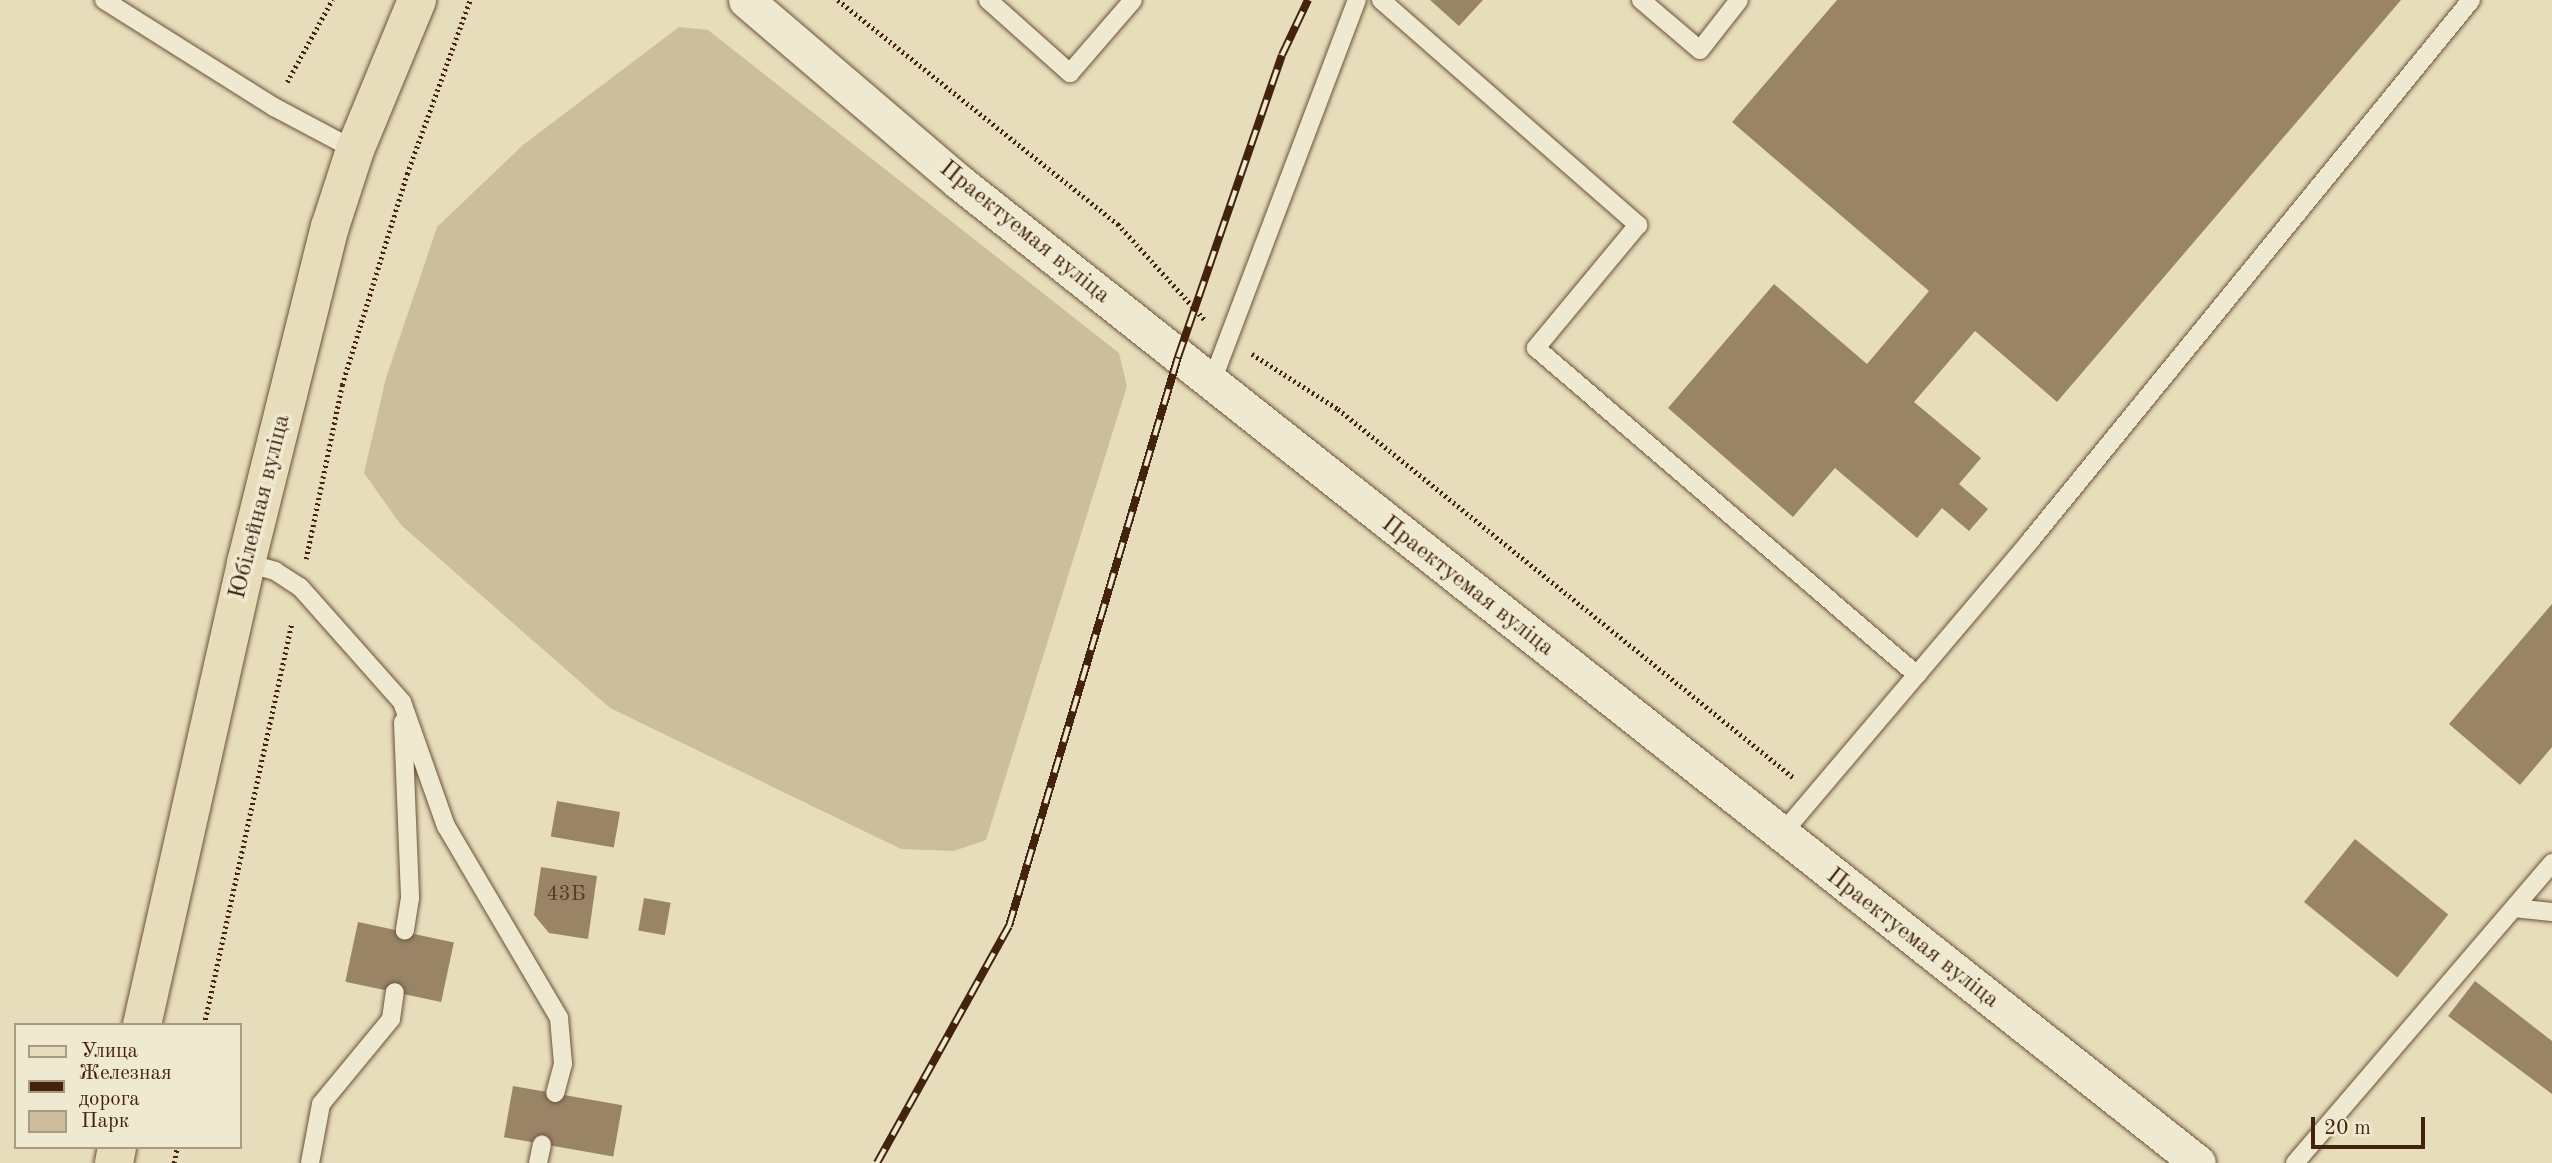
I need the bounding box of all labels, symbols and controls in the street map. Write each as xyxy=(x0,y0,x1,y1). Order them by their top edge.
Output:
street label: Праектуемая вуліца xyxy=(933,155,1115,311)
street label: Юбілейная вуліца xyxy=(224,412,298,602)
street label: Праектуемая вуліца xyxy=(1375,511,1559,663)
street label: Праектуемая вуліца xyxy=(1820,863,2004,1015)
house number: 43Б xyxy=(546,882,586,908)
legend xyxy=(14,1023,242,1149)
text: Улица xyxy=(81,1041,138,1062)
text: Железная дорога xyxy=(79,1063,172,1110)
scale bar xyxy=(2314,1104,2428,1148)
text: Парк xyxy=(81,1111,129,1132)
text: 20 m xyxy=(2324,1118,2371,1139)

